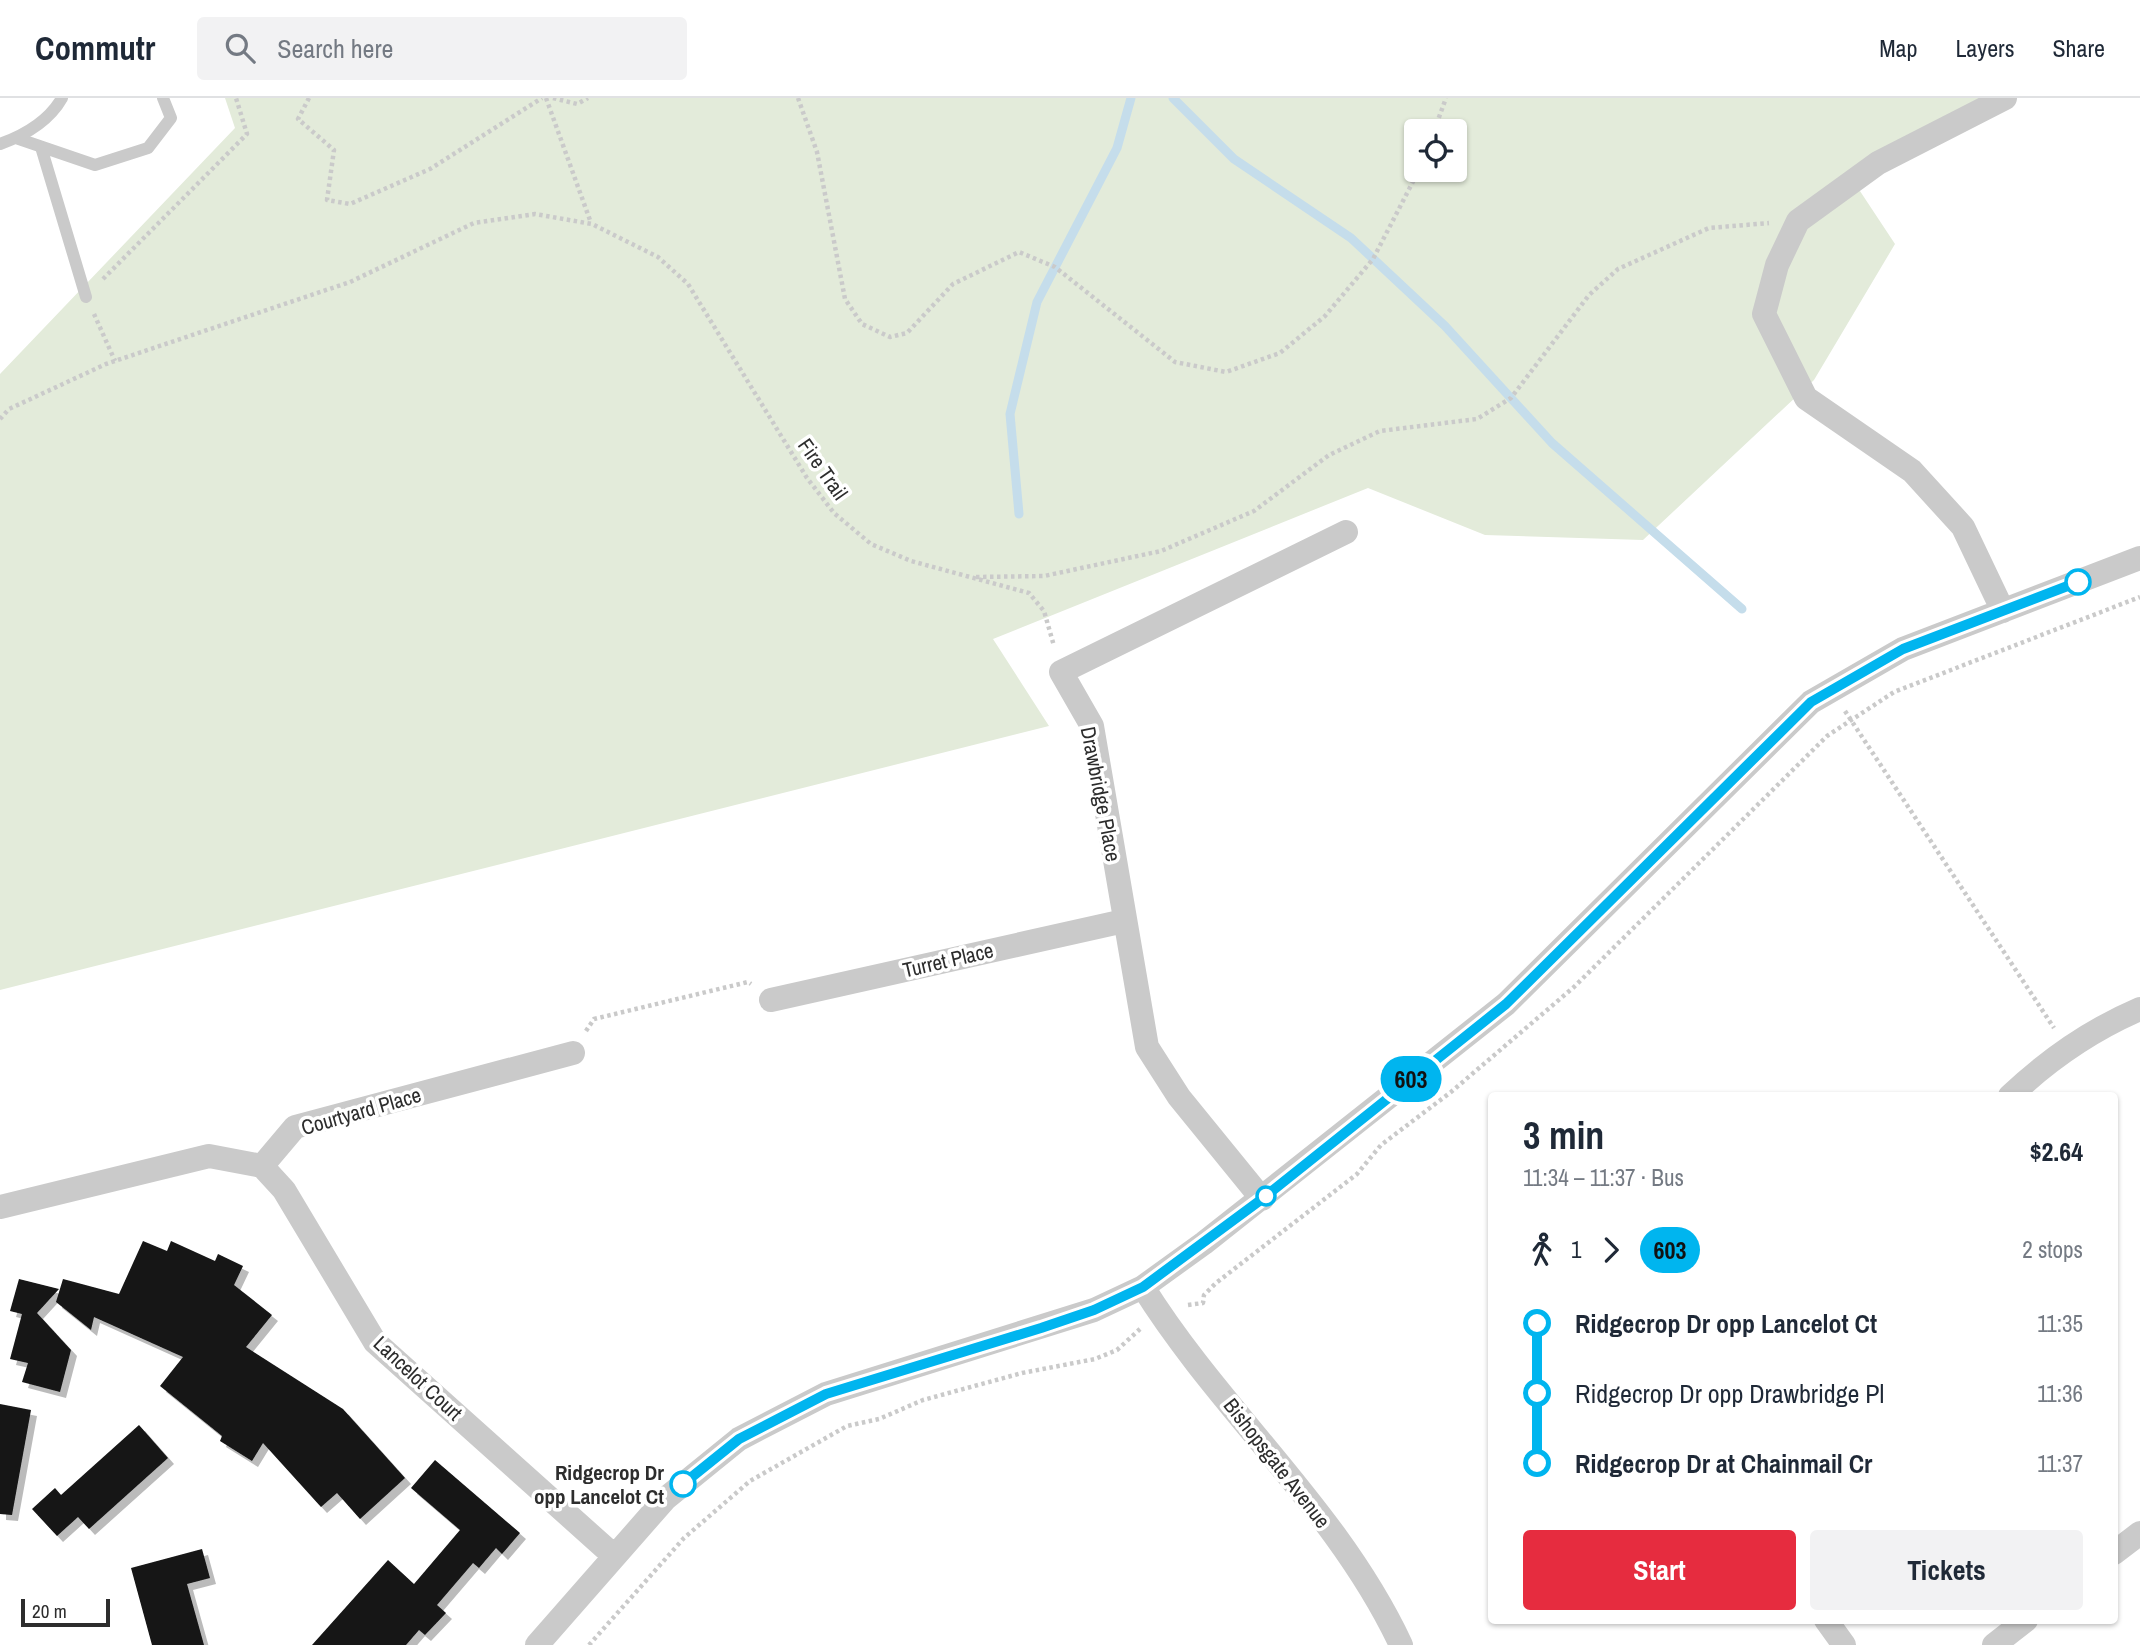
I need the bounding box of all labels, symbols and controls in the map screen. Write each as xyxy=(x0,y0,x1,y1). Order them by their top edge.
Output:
search box xyxy=(197,17,687,80)
text: Commutr xyxy=(35,26,155,70)
icon: search xyxy=(221,29,259,67)
text: Search here xyxy=(277,31,393,66)
text: Map xyxy=(1879,32,1917,64)
text: Layers xyxy=(1955,32,2014,64)
text: Share xyxy=(2052,32,2105,64)
map controls xyxy=(1404,119,1467,182)
button: locate xyxy=(1404,119,1467,182)
street label: Fire Trail xyxy=(791,432,855,506)
unlabelled marker xyxy=(2065,569,2091,595)
street label: Drawbridge Place xyxy=(1074,724,1128,864)
street label: Turret Place xyxy=(900,935,996,985)
line badge: 603 xyxy=(1371,1056,1451,1102)
text: 603 xyxy=(1395,1063,1427,1095)
street label: Courtyard Place xyxy=(298,1080,424,1142)
text: 3 min xyxy=(1523,1110,1604,1161)
text: $2.64 xyxy=(2030,1134,2083,1169)
text: 11:34 – 11:37 · Bus xyxy=(1523,1162,1684,1193)
unlabelled marker xyxy=(1256,1186,1276,1206)
icon: walk xyxy=(1523,1231,1561,1269)
icon: forward xyxy=(1592,1231,1630,1269)
text: 1 xyxy=(1571,1234,1582,1265)
text: 603 xyxy=(1654,1234,1686,1266)
text: 2 stops xyxy=(2022,1234,2083,1265)
text: Ridgecrop Dr opp Lancelot Ct xyxy=(1575,1306,1877,1341)
text: 11:35 xyxy=(2037,1308,2083,1339)
street label: Lancelot Court xyxy=(367,1329,469,1427)
text: Ridgecrop Dr opp Drawbridge Pl xyxy=(1575,1376,1884,1411)
text: 11:36 xyxy=(2037,1378,2083,1409)
street label: Bishopsgate Avenue xyxy=(1217,1392,1337,1534)
text: Ridgecrop Dr at Chainmail Cr xyxy=(1575,1446,1872,1481)
text: 11:37 xyxy=(2037,1448,2083,1479)
place label: Ridgecrop Dr opp Lancelot Ct xyxy=(534,1458,664,1511)
marker: Ridgecrop Dr opp Lancelot Ct xyxy=(670,1471,696,1497)
button: Start xyxy=(1523,1530,1796,1610)
button: Tickets xyxy=(1810,1530,2083,1610)
scale bar xyxy=(21,1596,110,1628)
text: 20 m xyxy=(32,1598,67,1624)

